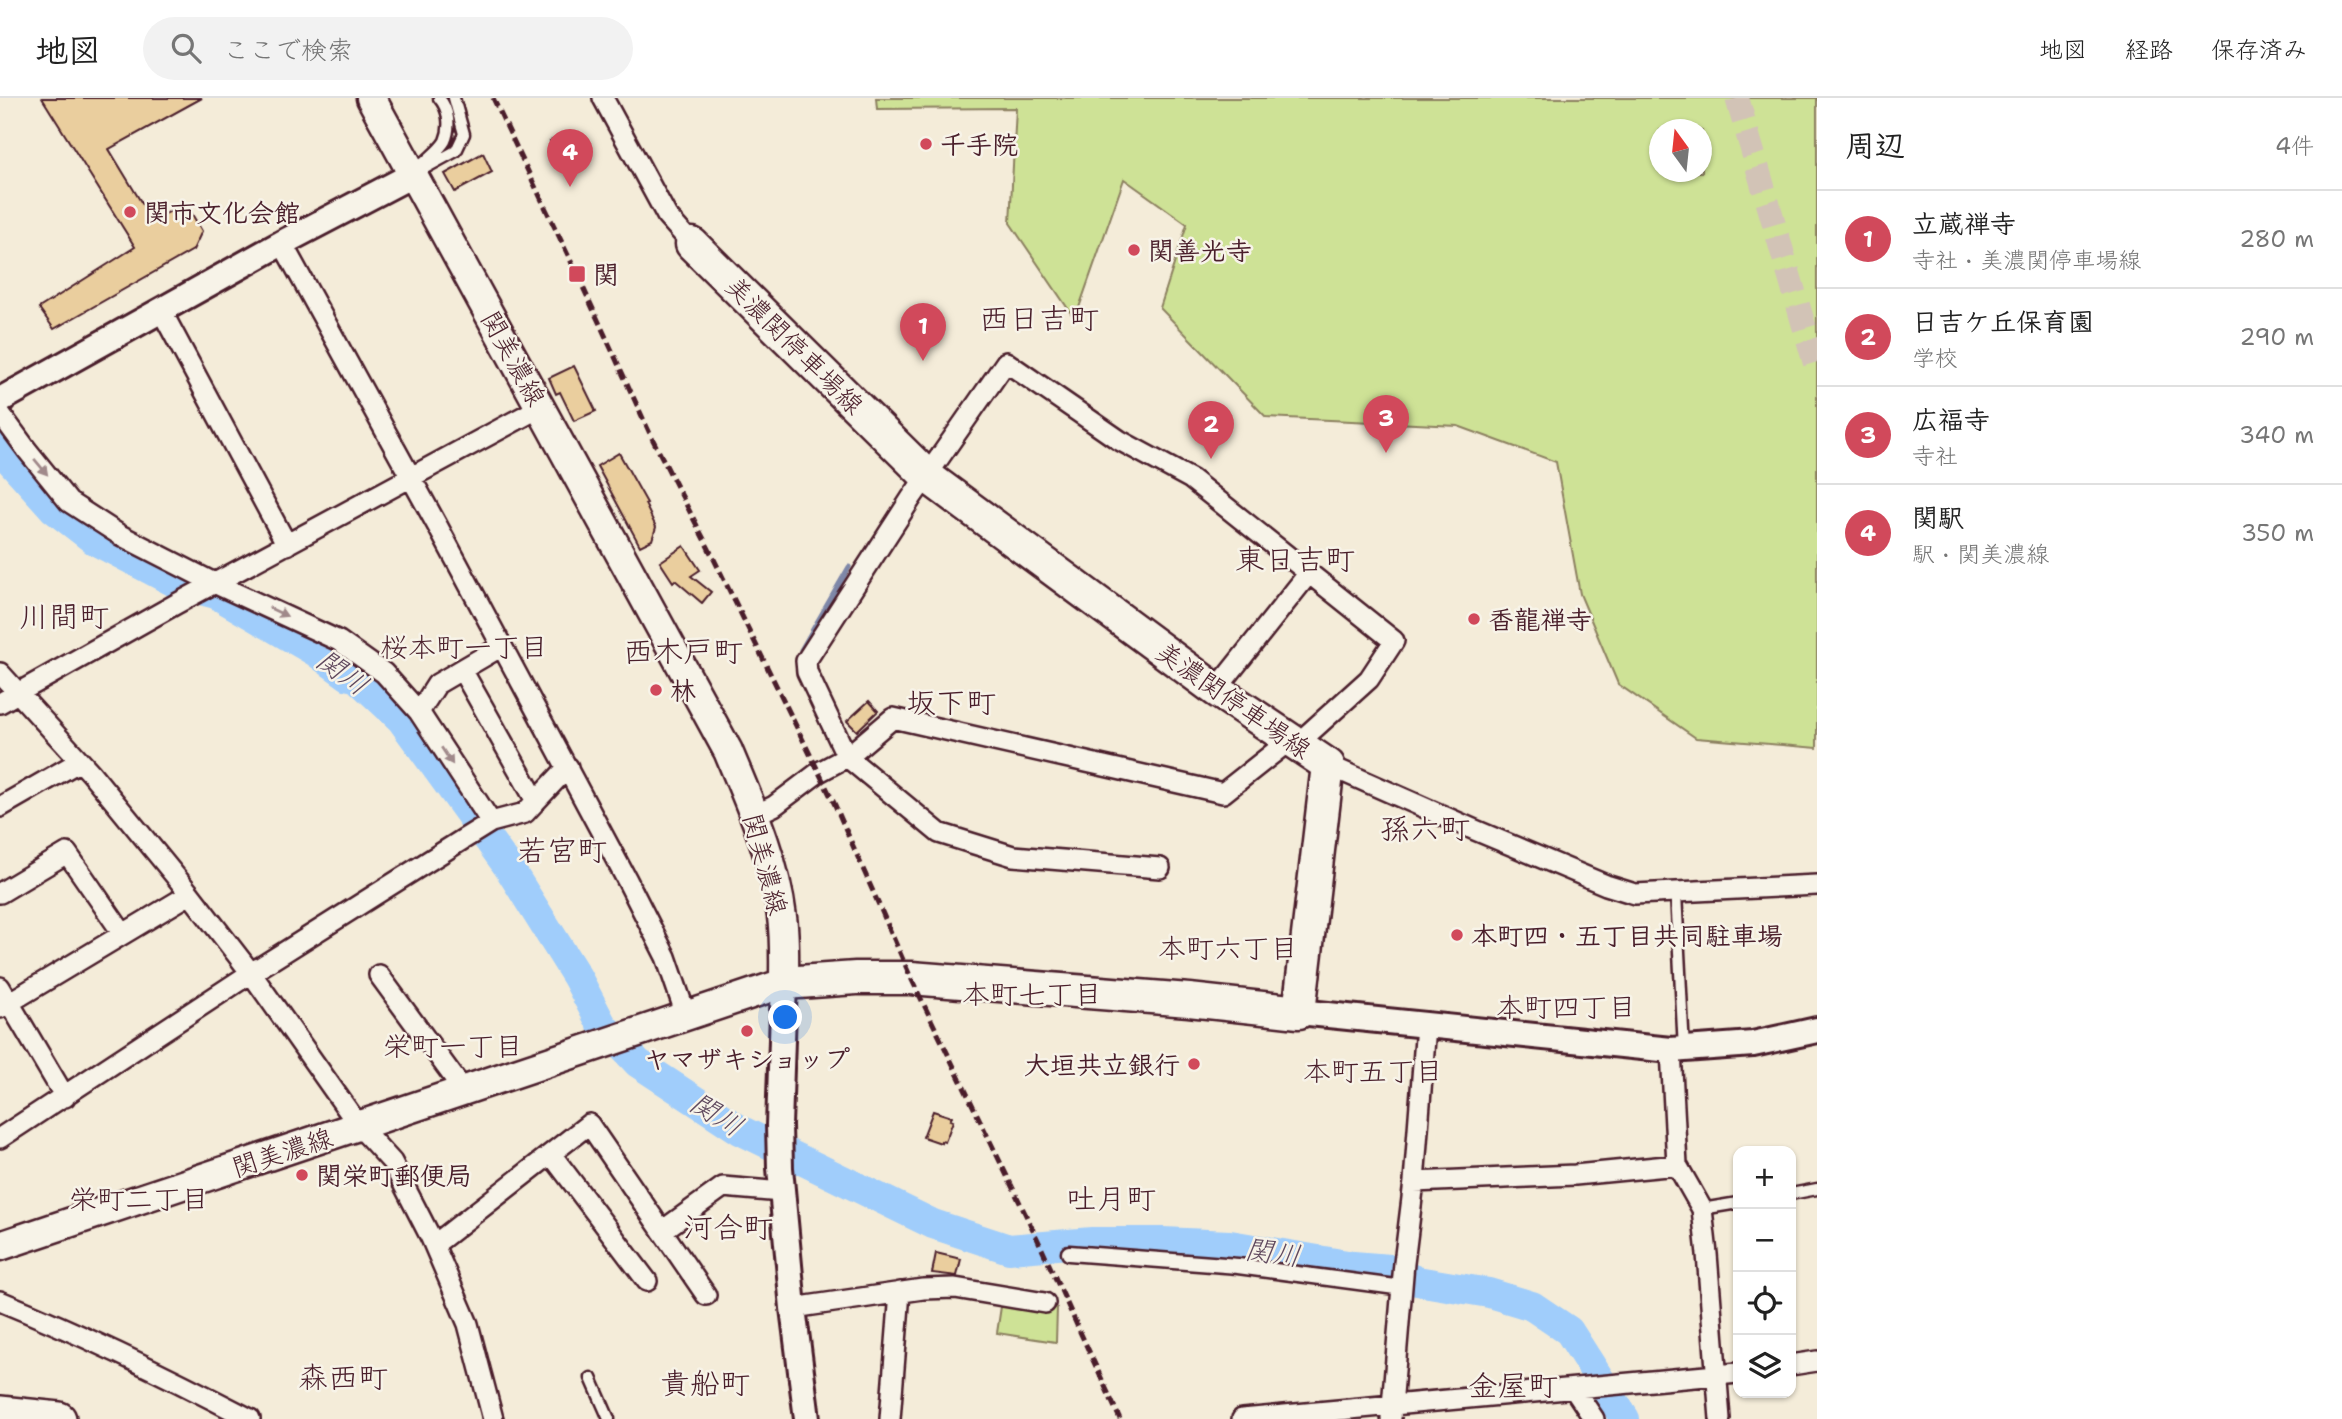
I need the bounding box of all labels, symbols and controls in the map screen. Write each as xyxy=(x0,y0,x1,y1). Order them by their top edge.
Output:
search box xyxy=(143,17,633,80)
text: 地図 xyxy=(35,28,101,73)
icon: search xyxy=(167,29,205,67)
text: ここで検索 xyxy=(223,32,353,67)
text: 地図 xyxy=(2039,34,2087,66)
text: 経路 xyxy=(2125,34,2173,66)
text: 保存済み xyxy=(2211,34,2307,66)
north arrow xyxy=(1649,119,1712,182)
text: 周辺 xyxy=(1845,125,1905,166)
place label: 千手院 xyxy=(940,127,1018,162)
pin: 4 xyxy=(547,129,593,187)
text: 4件 xyxy=(2275,131,2314,161)
marker: 千手院 xyxy=(918,136,934,152)
place label: 関市文化会館 xyxy=(144,195,300,230)
marker: 関市文化会館 xyxy=(122,204,138,220)
text: 立蔵禅寺 xyxy=(1912,206,2016,241)
text: 1 xyxy=(1863,224,1873,254)
text: 280 m xyxy=(2239,224,2314,254)
place label: 関善光寺 xyxy=(1148,233,1252,268)
marker: 関善光寺 xyxy=(1126,242,1142,258)
text: 寺社 · 美濃関停車場線 xyxy=(1912,245,2141,275)
place label: 関 xyxy=(593,257,619,292)
marker: 関 xyxy=(567,264,587,284)
street label: 美濃関停車場線 xyxy=(718,268,872,422)
district label: 西日吉町 xyxy=(979,298,1099,339)
pin: 1 xyxy=(900,303,946,361)
street label: 関美濃線 xyxy=(473,304,555,412)
text: 日吉ケ丘保育園 xyxy=(1912,304,2094,339)
text: 2 xyxy=(1860,322,1876,352)
text: 290 m xyxy=(2240,322,2314,352)
text: 学校 xyxy=(1912,343,1958,373)
pin: 3 xyxy=(1363,395,1409,453)
pin: 2 xyxy=(1188,401,1234,459)
text: 広福寺 xyxy=(1912,402,1990,437)
text: 3 xyxy=(1860,420,1876,450)
text: 340 m xyxy=(2239,420,2314,450)
text: 寺社 xyxy=(1912,441,1958,471)
one-way arrow xyxy=(33,459,48,476)
text: 関駅 xyxy=(1912,500,1964,535)
text: 4 xyxy=(1860,518,1876,548)
text: 350 m xyxy=(2241,518,2314,548)
district label: 東日吉町 xyxy=(1235,539,1355,580)
text: 駅 · 関美濃線 xyxy=(1912,539,2049,569)
district label: 川間町 xyxy=(19,596,109,637)
place label: 香龍禅寺 xyxy=(1488,602,1592,637)
one-way arrow xyxy=(267,607,288,618)
marker: 香龍禅寺 xyxy=(1466,611,1482,627)
district label: 桜本町一丁目 xyxy=(380,628,548,666)
district label: 西木戸町 xyxy=(623,631,743,672)
street label: 美濃関停車場線 xyxy=(1149,633,1319,767)
water label: 関川 xyxy=(309,640,377,704)
place label: 林 xyxy=(670,673,696,708)
marker: 林 xyxy=(648,682,664,698)
district label: 坂下町 xyxy=(906,682,996,723)
one-way arrow xyxy=(441,746,454,765)
district label: 孫六町 xyxy=(1380,808,1470,849)
street label: 関美濃線 xyxy=(736,809,796,919)
district label: 若宮町 xyxy=(517,830,607,871)
place label: 本町四・五丁目共同駐車場 xyxy=(1471,918,1783,953)
marker: 本町四・五丁目共同駐車場 xyxy=(1449,927,1465,943)
district label: 本町六丁目 xyxy=(1158,929,1298,967)
district label: 本町七丁目 xyxy=(962,975,1102,1013)
district label: 本町四丁目 xyxy=(1496,988,1636,1026)
your location xyxy=(768,1000,802,1034)
marker: ヤマザキショップ xyxy=(739,1023,755,1039)
district label: 栄町一丁目 xyxy=(383,1027,523,1065)
place label: ヤマザキショップ xyxy=(644,1041,850,1076)
place label: 大垣共立銀行 xyxy=(1024,1047,1180,1082)
district label: 本町五丁目 xyxy=(1303,1052,1443,1090)
marker: 大垣共立銀行 xyxy=(1186,1056,1202,1072)
water label: 関川 xyxy=(683,1083,751,1145)
street label: 関美濃線 xyxy=(227,1119,337,1185)
map controls xyxy=(1733,1146,1796,1398)
button: + xyxy=(1733,1146,1796,1209)
place label: 関栄町郵便局 xyxy=(316,1158,472,1193)
marker: 関栄町郵便局 xyxy=(294,1167,310,1183)
district label: 吐月町 xyxy=(1066,1178,1156,1219)
district label: 栄町二丁目 xyxy=(69,1180,209,1218)
district label: 河合町 xyxy=(683,1207,773,1248)
button: − xyxy=(1733,1209,1796,1272)
water label: 関川 xyxy=(1243,1229,1303,1275)
button: locate xyxy=(1733,1272,1796,1335)
button: layers xyxy=(1733,1335,1796,1398)
district label: 森西町 xyxy=(298,1357,388,1398)
district label: 貴船町 xyxy=(660,1363,750,1404)
district label: 金屋町 xyxy=(1468,1365,1558,1406)

